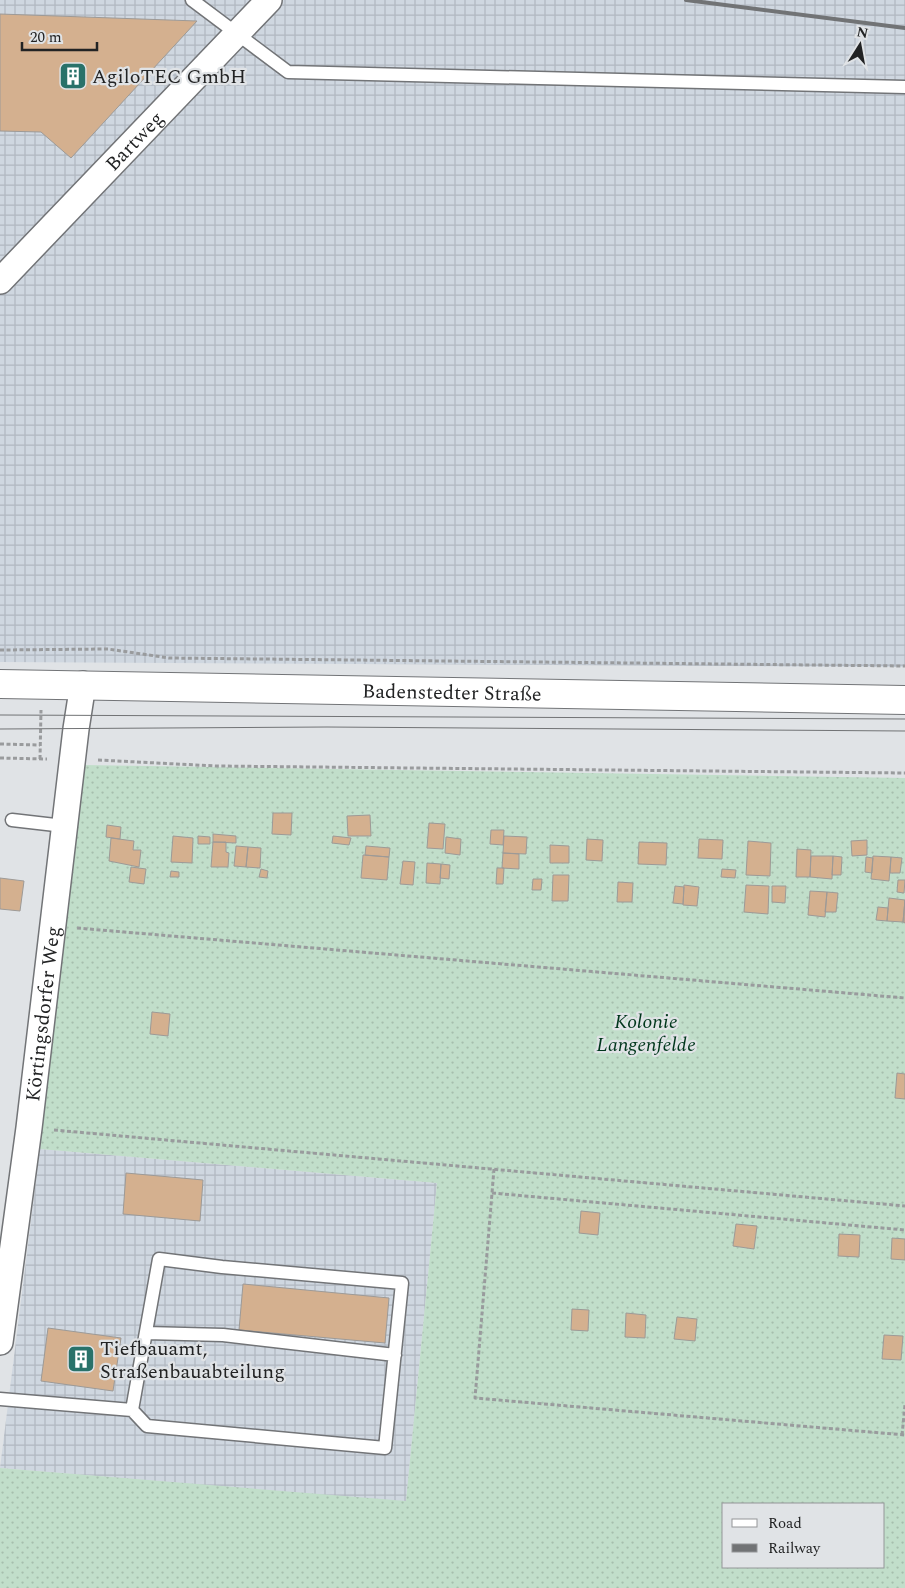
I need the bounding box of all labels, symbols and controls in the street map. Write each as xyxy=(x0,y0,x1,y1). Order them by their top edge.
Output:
scale bar xyxy=(22,20,98,52)
north arrow xyxy=(835,20,885,70)
text: N xyxy=(855,21,870,44)
text: 20 m xyxy=(30,26,62,49)
building icon: AgiloTEC GmbH xyxy=(58,61,88,91)
place label: AgiloTEC GmbH xyxy=(92,62,246,92)
street label: Bartweg xyxy=(99,105,171,179)
street label: Badenstedter Straße xyxy=(362,676,542,710)
street label: Körtingsdorfer Weg xyxy=(18,924,69,1103)
park label: Kolonie Langenfelde xyxy=(596,1007,696,1060)
place label: Tiefbauamt, Straßenbauabteilung xyxy=(100,1334,285,1387)
building icon: Tiefbauamt, Straßenbauabteilung xyxy=(66,1344,96,1374)
legend xyxy=(722,1503,885,1568)
text: Road xyxy=(768,1512,802,1535)
text: Railway xyxy=(768,1537,821,1560)

